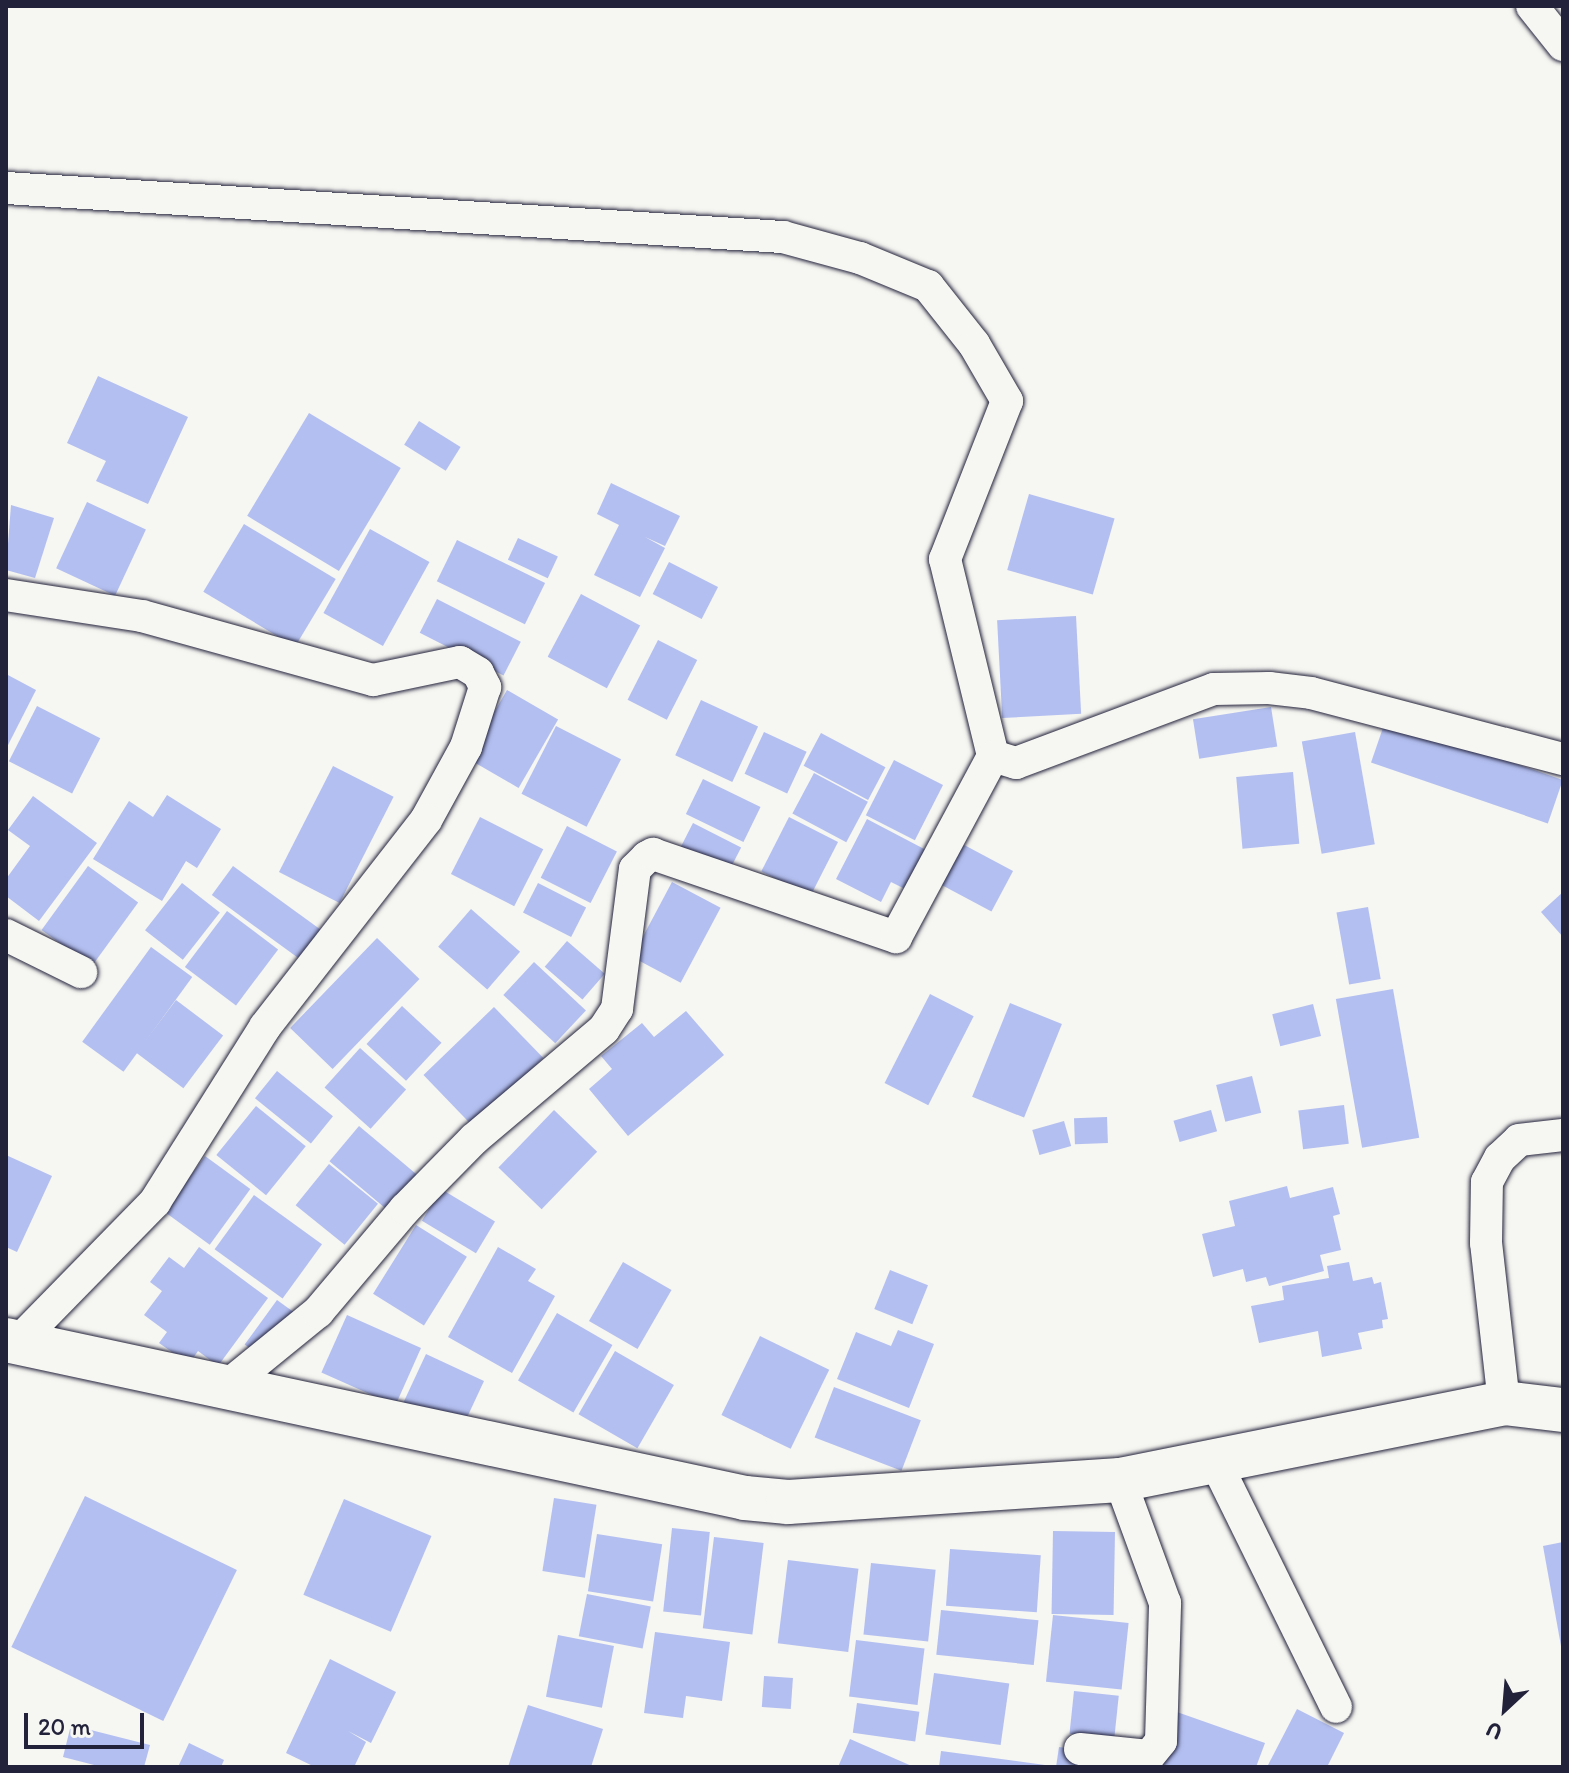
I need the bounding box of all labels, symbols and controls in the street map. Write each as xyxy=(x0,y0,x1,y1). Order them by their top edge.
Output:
north arrow xyxy=(1465,1669,1545,1749)
scale bar xyxy=(28,1697,148,1747)
text: 20 m xyxy=(38,1712,91,1741)
text: U xyxy=(1482,1716,1507,1746)

